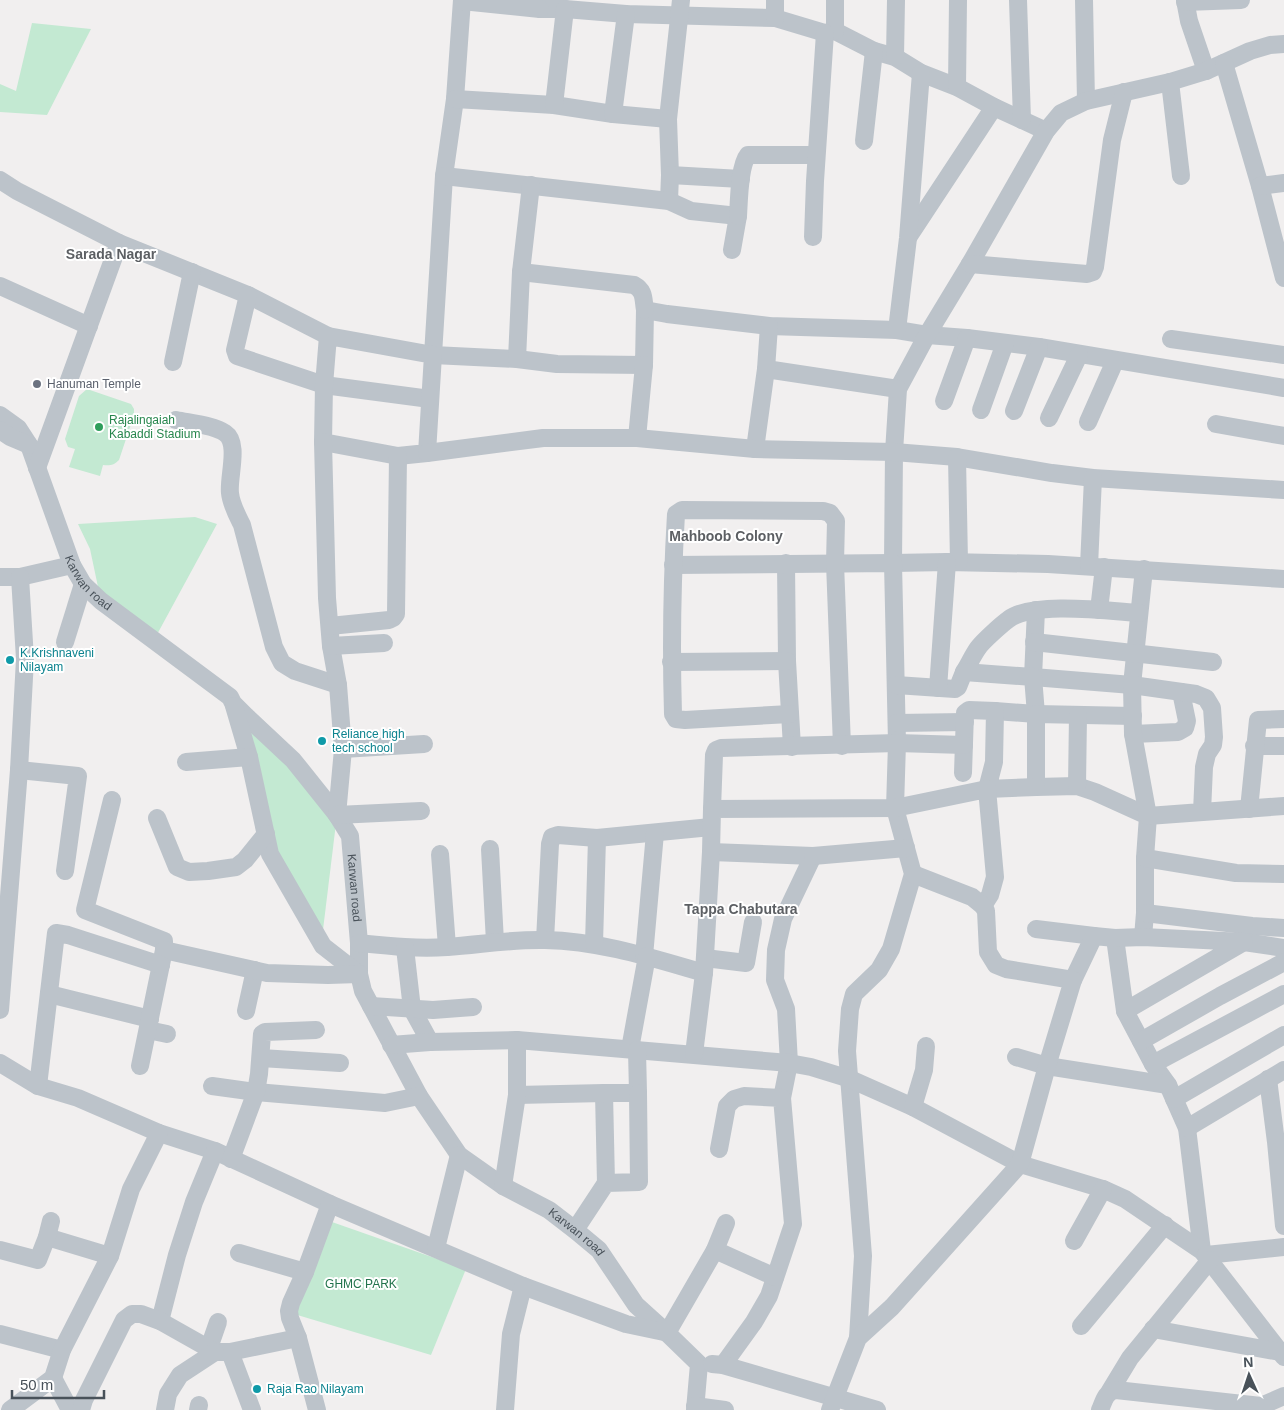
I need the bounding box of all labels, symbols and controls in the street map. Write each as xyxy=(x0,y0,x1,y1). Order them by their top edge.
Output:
district label: Sarada Nagar xyxy=(66,246,157,262)
place label: Hanuman Temple xyxy=(47,377,141,391)
marker: Hanuman Temple xyxy=(31,378,43,390)
place label: Rajalingaiah Kabaddi Stadium xyxy=(109,413,200,441)
marker: Rajalingaiah Kabaddi Stadium xyxy=(93,421,105,433)
district label: Mahboob Colony xyxy=(669,528,783,544)
street label: Karwan road xyxy=(62,553,114,613)
place label: K.Krishnaveni Nilayam xyxy=(20,646,94,674)
marker: K.Krishnaveni Nilayam xyxy=(4,654,16,666)
place label: Reliance high tech school xyxy=(332,727,405,755)
marker: Reliance high tech school xyxy=(316,735,328,747)
street label: Karwan road xyxy=(345,853,364,922)
district label: Tappa Chabutara xyxy=(684,901,798,917)
street label: Karwan road xyxy=(546,1205,608,1258)
park label: GHMC PARK xyxy=(325,1277,397,1291)
north arrow xyxy=(1224,1350,1274,1400)
text: N xyxy=(1243,1354,1254,1370)
scale bar xyxy=(12,1368,105,1400)
text: 50 m xyxy=(20,1376,53,1393)
place label: Raja Rao Nilayam xyxy=(267,1382,364,1396)
marker: Raja Rao Nilayam xyxy=(251,1383,263,1395)

